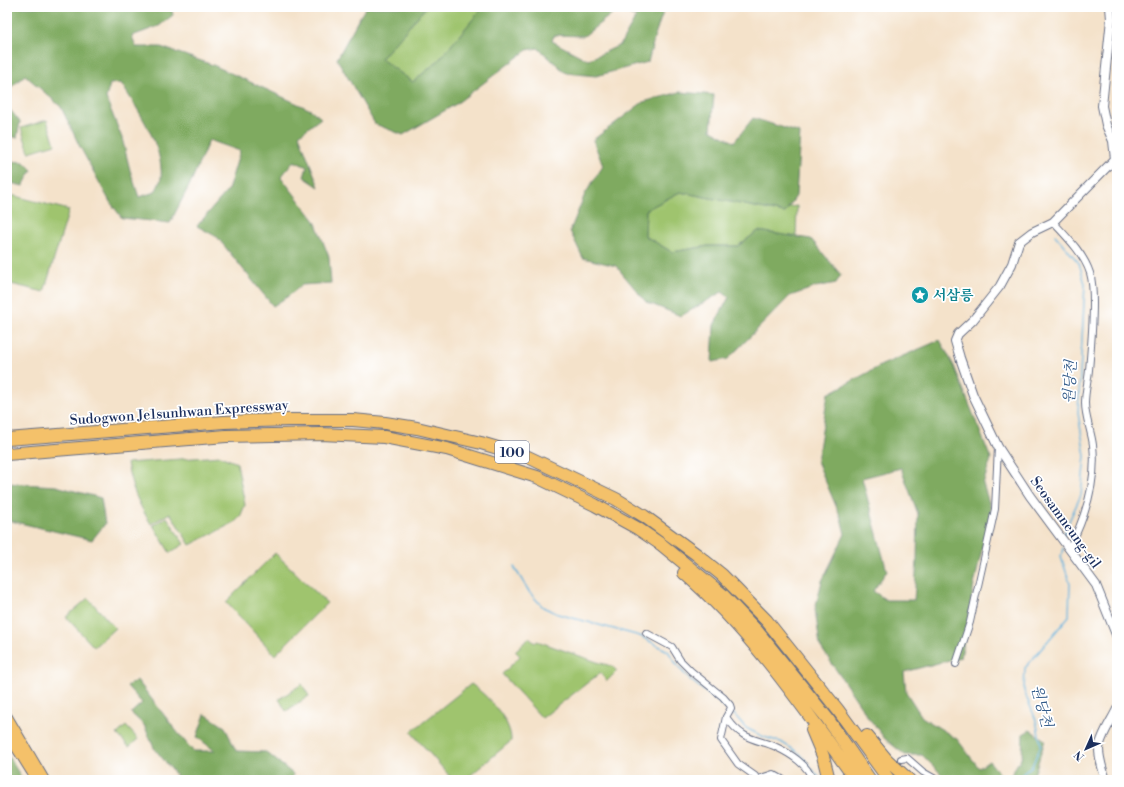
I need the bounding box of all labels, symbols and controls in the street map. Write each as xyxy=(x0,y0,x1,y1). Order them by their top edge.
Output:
place icon: 서삼릉 xyxy=(910,285,930,305)
place label: 서삼릉 xyxy=(933,287,974,305)
water label: 원당천 xyxy=(1060,358,1081,404)
street label: Sudogwon Je1sunhwan Expressway xyxy=(69,396,289,430)
road number: 100 xyxy=(495,441,529,463)
street label: Seosamneung-gil xyxy=(1026,473,1105,572)
water label: 원당천 xyxy=(1027,683,1057,731)
north arrow xyxy=(1066,729,1106,769)
text: N xyxy=(1071,747,1088,763)

